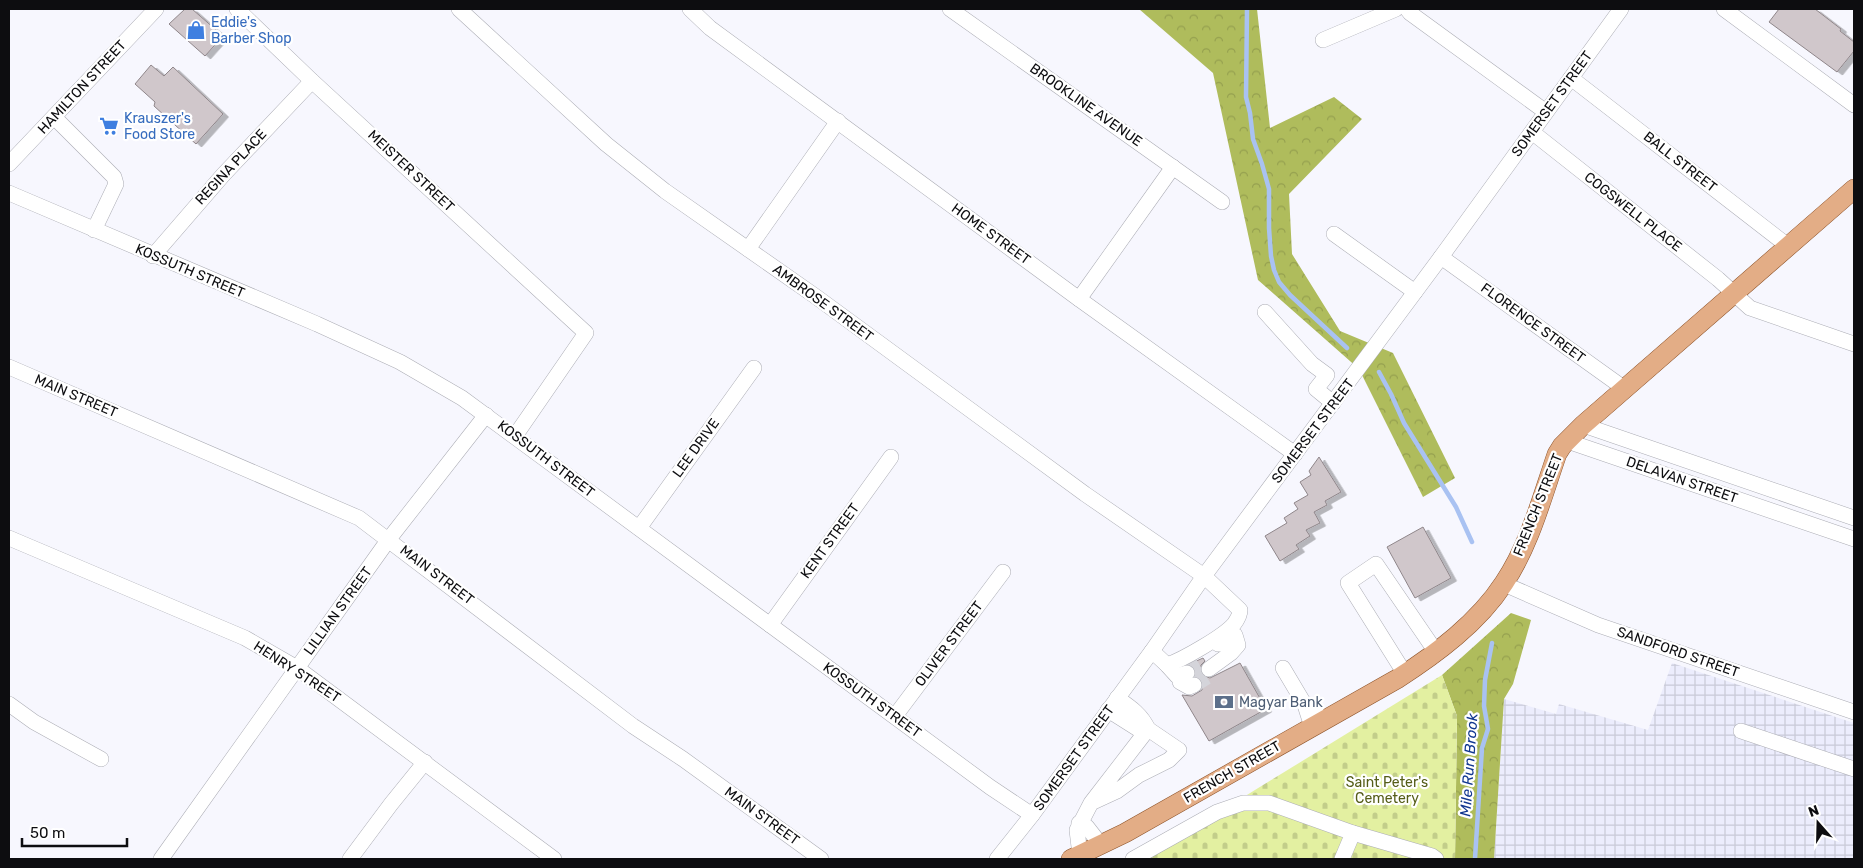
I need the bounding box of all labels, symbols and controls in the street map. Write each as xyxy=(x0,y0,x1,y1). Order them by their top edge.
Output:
place label: Eddie's Barber Shop xyxy=(211,14,292,47)
shop icon: Eddie's Barber Shop xyxy=(185,19,207,41)
street label: HAMILTON STREET xyxy=(34,37,130,137)
street label: SOMERSET STREET xyxy=(1508,48,1596,160)
street label: BROOKLINE AVENUE xyxy=(1027,60,1145,150)
place label: Krauszer's Food Store xyxy=(124,110,195,143)
supermarket icon: Krauszer's Food Store xyxy=(98,115,120,137)
street label: REGINA PLACE xyxy=(192,126,270,208)
street label: MEISTER STREET xyxy=(364,127,458,215)
street label: BALL STREET xyxy=(1640,128,1720,196)
street label: COGSWELL PLACE xyxy=(1581,169,1685,255)
street label: HOME STREET xyxy=(948,200,1034,268)
street label: KOSSUTH STREET xyxy=(133,240,247,302)
street label: AMBROSE STREET xyxy=(769,261,877,345)
street label: FLORENCE STREET xyxy=(1477,279,1589,367)
street label: MAIN STREET xyxy=(32,371,120,421)
street label: SOMERSET STREET xyxy=(1268,375,1358,487)
street label: LEE DRIVE xyxy=(669,415,723,481)
street label: KOSSUTH STREET xyxy=(494,417,598,501)
street label: FRENCH STREET xyxy=(1510,451,1566,559)
street label: DELAVAN STREET xyxy=(1624,453,1740,507)
street label: KENT STREET xyxy=(797,500,863,582)
street label: MAIN STREET xyxy=(397,542,477,608)
street label: LILLIAN STREET xyxy=(300,564,376,658)
street label: OLIVER STREET xyxy=(911,598,987,690)
street label: SANDFORD STREET xyxy=(1615,623,1741,681)
street label: HENRY STREET xyxy=(250,638,344,706)
street label: KOSSUTH STREET xyxy=(820,659,924,741)
bank icon: Magyar Bank xyxy=(1213,691,1235,713)
place label: Magyar Bank xyxy=(1239,694,1323,711)
street label: SOMERSET STREET xyxy=(1030,702,1118,814)
water label: Mile Run Brook xyxy=(1456,712,1482,817)
street label: FRENCH STREET xyxy=(1180,737,1284,807)
park label: Saint Peter's Cemetery xyxy=(1346,774,1428,807)
street label: MAIN STREET xyxy=(721,783,803,849)
north arrow xyxy=(1793,798,1843,848)
text: N xyxy=(1806,802,1821,821)
scale bar xyxy=(22,816,128,848)
text: 50 m xyxy=(30,824,65,842)

